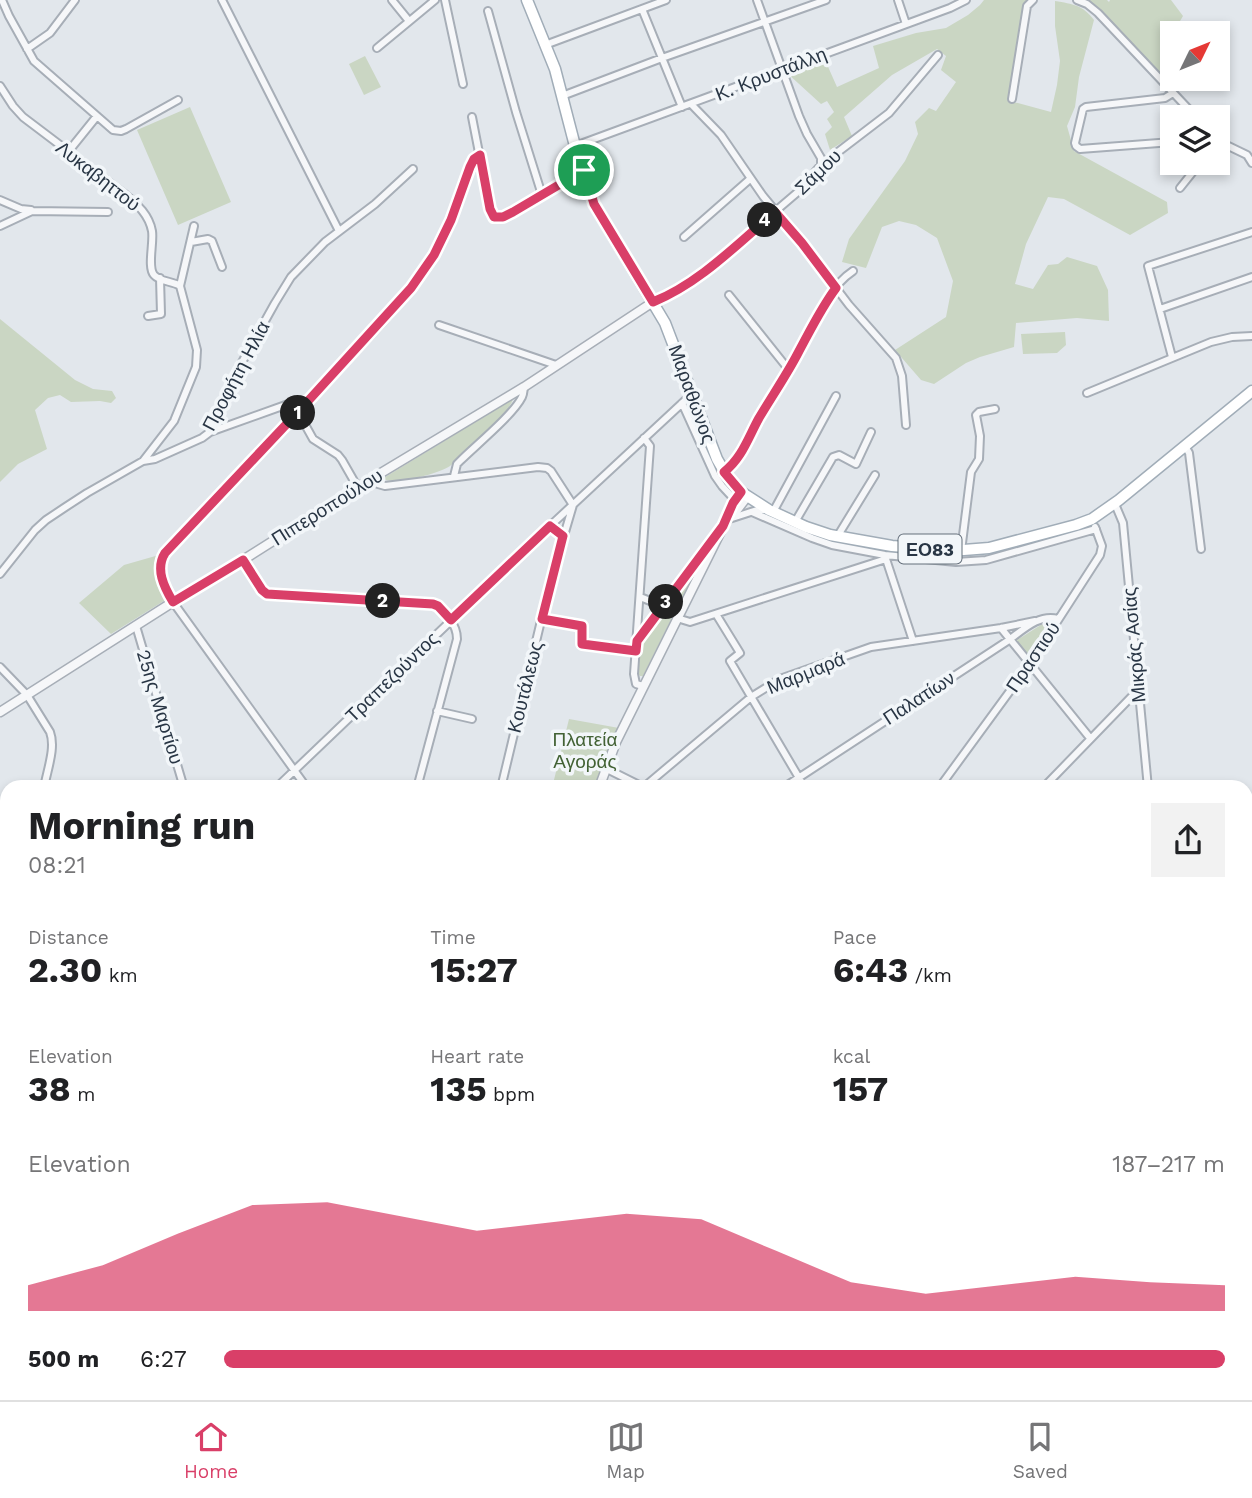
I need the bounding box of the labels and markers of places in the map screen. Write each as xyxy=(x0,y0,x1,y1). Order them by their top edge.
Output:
pin xyxy=(554,140,614,200)
pin: 4 xyxy=(748,202,782,238)
pin: 1 xyxy=(280,396,316,430)
pin: 2 xyxy=(366,584,400,618)
pin: 3 xyxy=(648,584,684,620)

